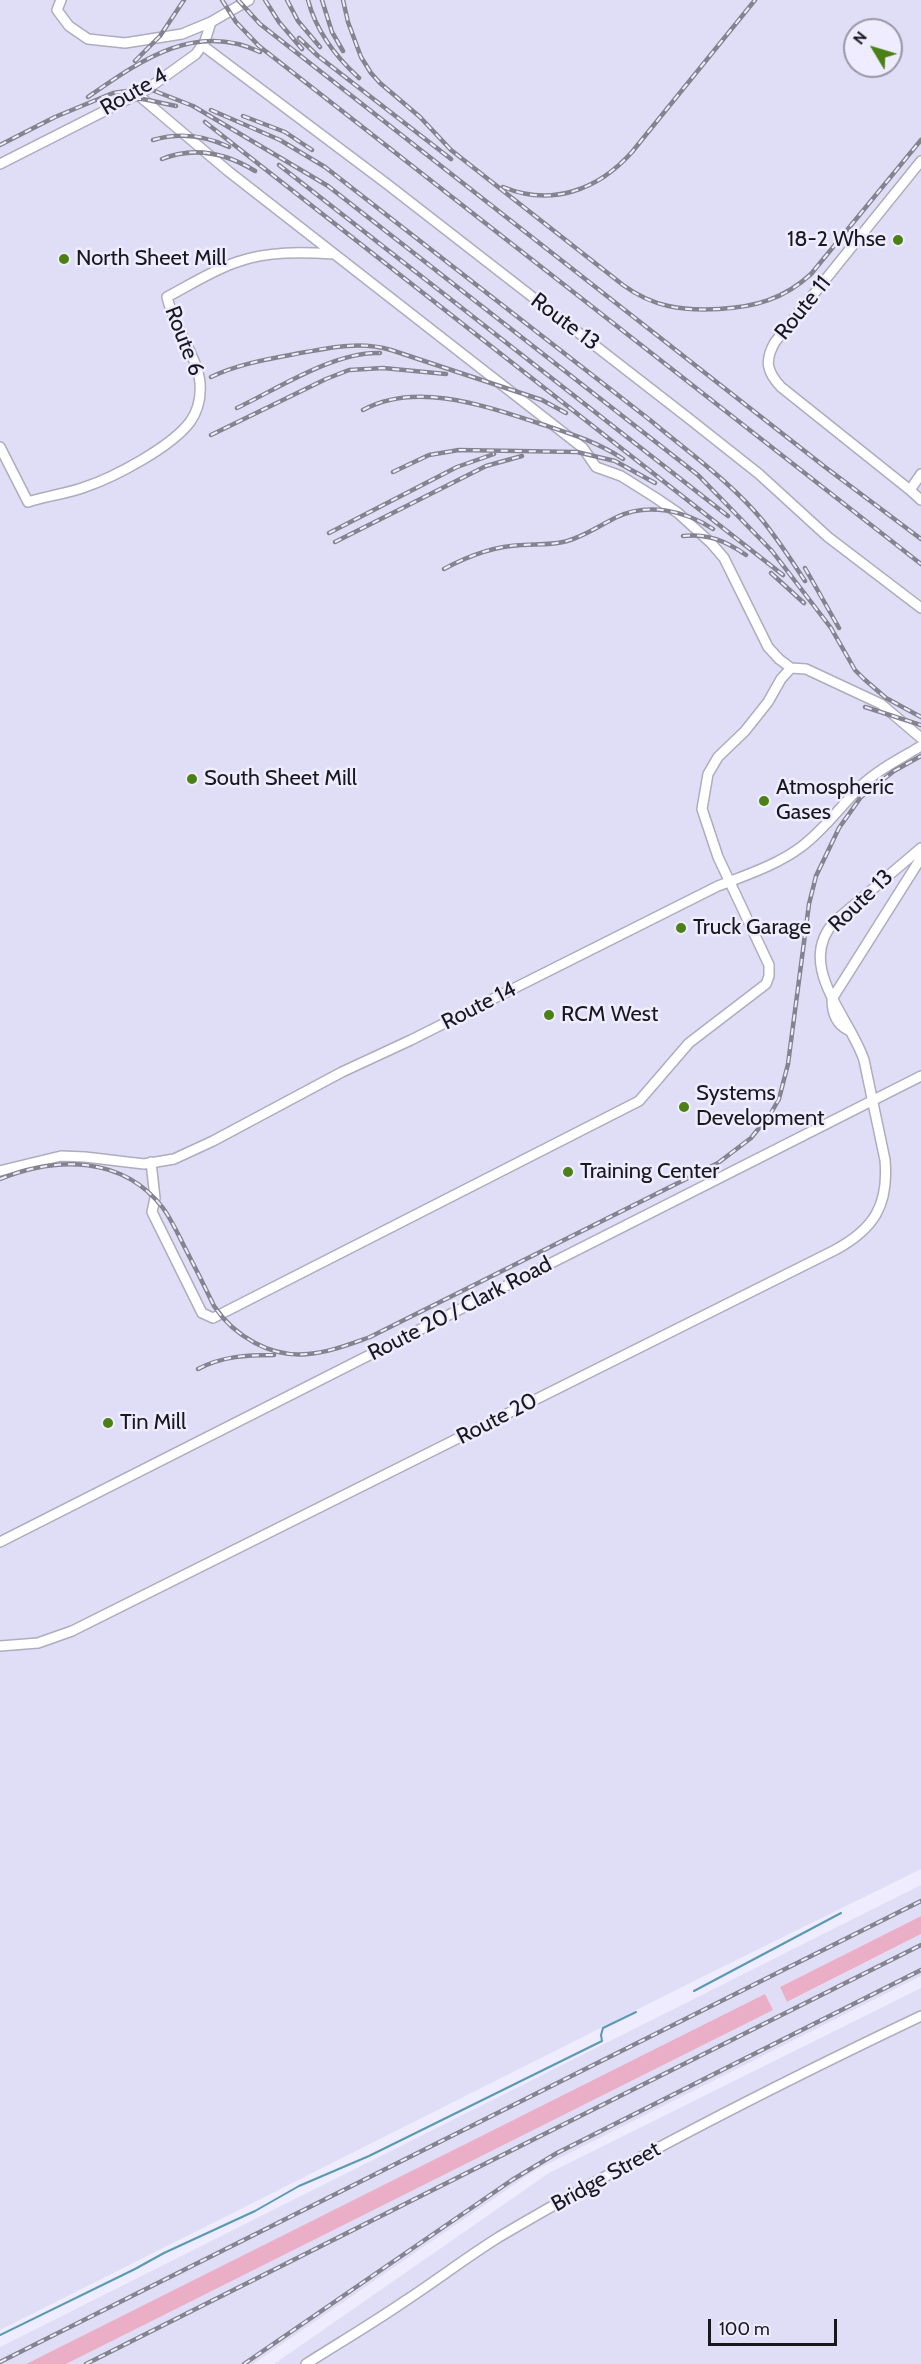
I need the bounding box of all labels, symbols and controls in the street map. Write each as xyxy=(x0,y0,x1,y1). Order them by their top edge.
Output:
north arrow xyxy=(843,18,903,78)
text: N xyxy=(849,28,871,48)
street label: Route 4 xyxy=(96,62,172,122)
place label: 18-2 Whse xyxy=(787,227,886,253)
marker: 18-2 Whse xyxy=(891,233,905,247)
place label: North Sheet Mill xyxy=(76,246,227,272)
marker: North Sheet Mill xyxy=(57,252,71,266)
street label: Route 11 xyxy=(769,271,837,345)
street label: Route 13 xyxy=(525,288,605,356)
street label: Route 6 xyxy=(159,302,209,380)
place label: South Sheet Mill xyxy=(204,766,357,792)
marker: South Sheet Mill xyxy=(185,772,199,786)
place label: Atmospheric Gases xyxy=(776,775,894,826)
marker: Atmospheric Gases xyxy=(757,794,771,808)
street label: Route 13 xyxy=(823,864,899,938)
place label: Truck Garage xyxy=(693,915,811,941)
marker: Truck Garage xyxy=(674,921,688,935)
street label: Route 14 xyxy=(437,976,521,1036)
place label: RCM West xyxy=(561,1002,658,1028)
marker: RCM West xyxy=(542,1008,556,1022)
place label: Systems Development xyxy=(696,1081,824,1132)
marker: Systems Development xyxy=(677,1100,691,1114)
place label: Training Center xyxy=(580,1159,719,1185)
marker: Training Center xyxy=(561,1165,575,1179)
street label: Route 20 / Clark Road xyxy=(364,1251,556,1367)
street label: Route 20 xyxy=(452,1388,542,1450)
place label: Tin Mill xyxy=(120,1410,186,1436)
marker: Tin Mill xyxy=(101,1416,115,1430)
street label: Bridge Street xyxy=(547,2136,665,2218)
scale bar xyxy=(711,2307,840,2345)
text: 100 m xyxy=(719,2318,770,2340)

